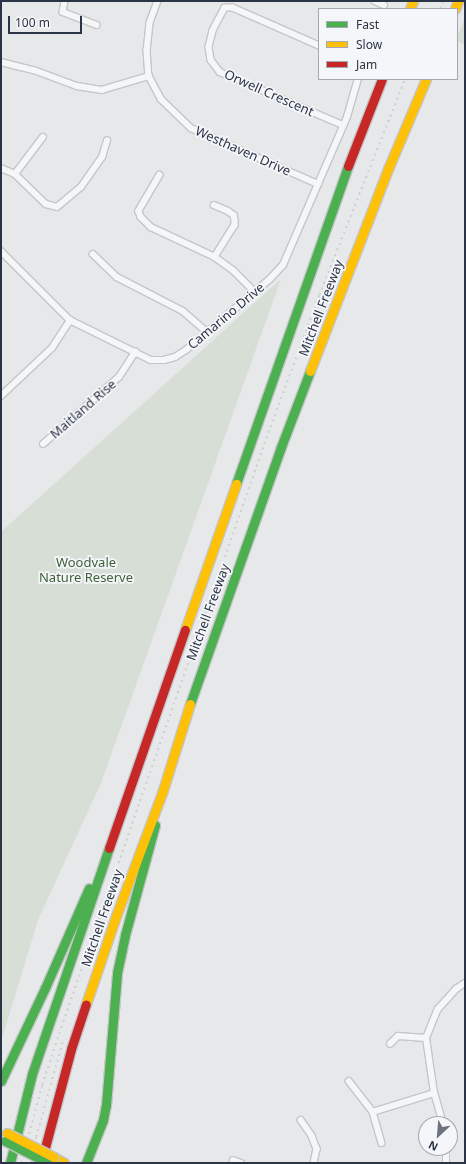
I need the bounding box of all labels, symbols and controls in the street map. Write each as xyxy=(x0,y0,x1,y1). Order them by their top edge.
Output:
scale bar xyxy=(10,8,84,34)
legend xyxy=(318,8,458,80)
text: 100 m xyxy=(15,14,50,31)
text: Fast xyxy=(356,16,379,33)
text: Slow xyxy=(356,36,382,53)
text: Jam xyxy=(356,56,377,73)
street label: Orwell Crescent xyxy=(222,66,316,120)
street label: Westhaven Drive xyxy=(193,123,293,179)
street label: Mitchell Freeway xyxy=(295,258,347,358)
street label: Camarino Drive xyxy=(185,279,267,353)
street label: Maitland Rise xyxy=(47,376,119,442)
park label: Woodvale Nature Reserve xyxy=(39,555,133,586)
street label: Mitchell Freeway xyxy=(183,561,233,663)
street label: Mitchell Freeway xyxy=(78,867,126,969)
north arrow xyxy=(418,1116,458,1156)
text: N xyxy=(426,1138,440,1155)

